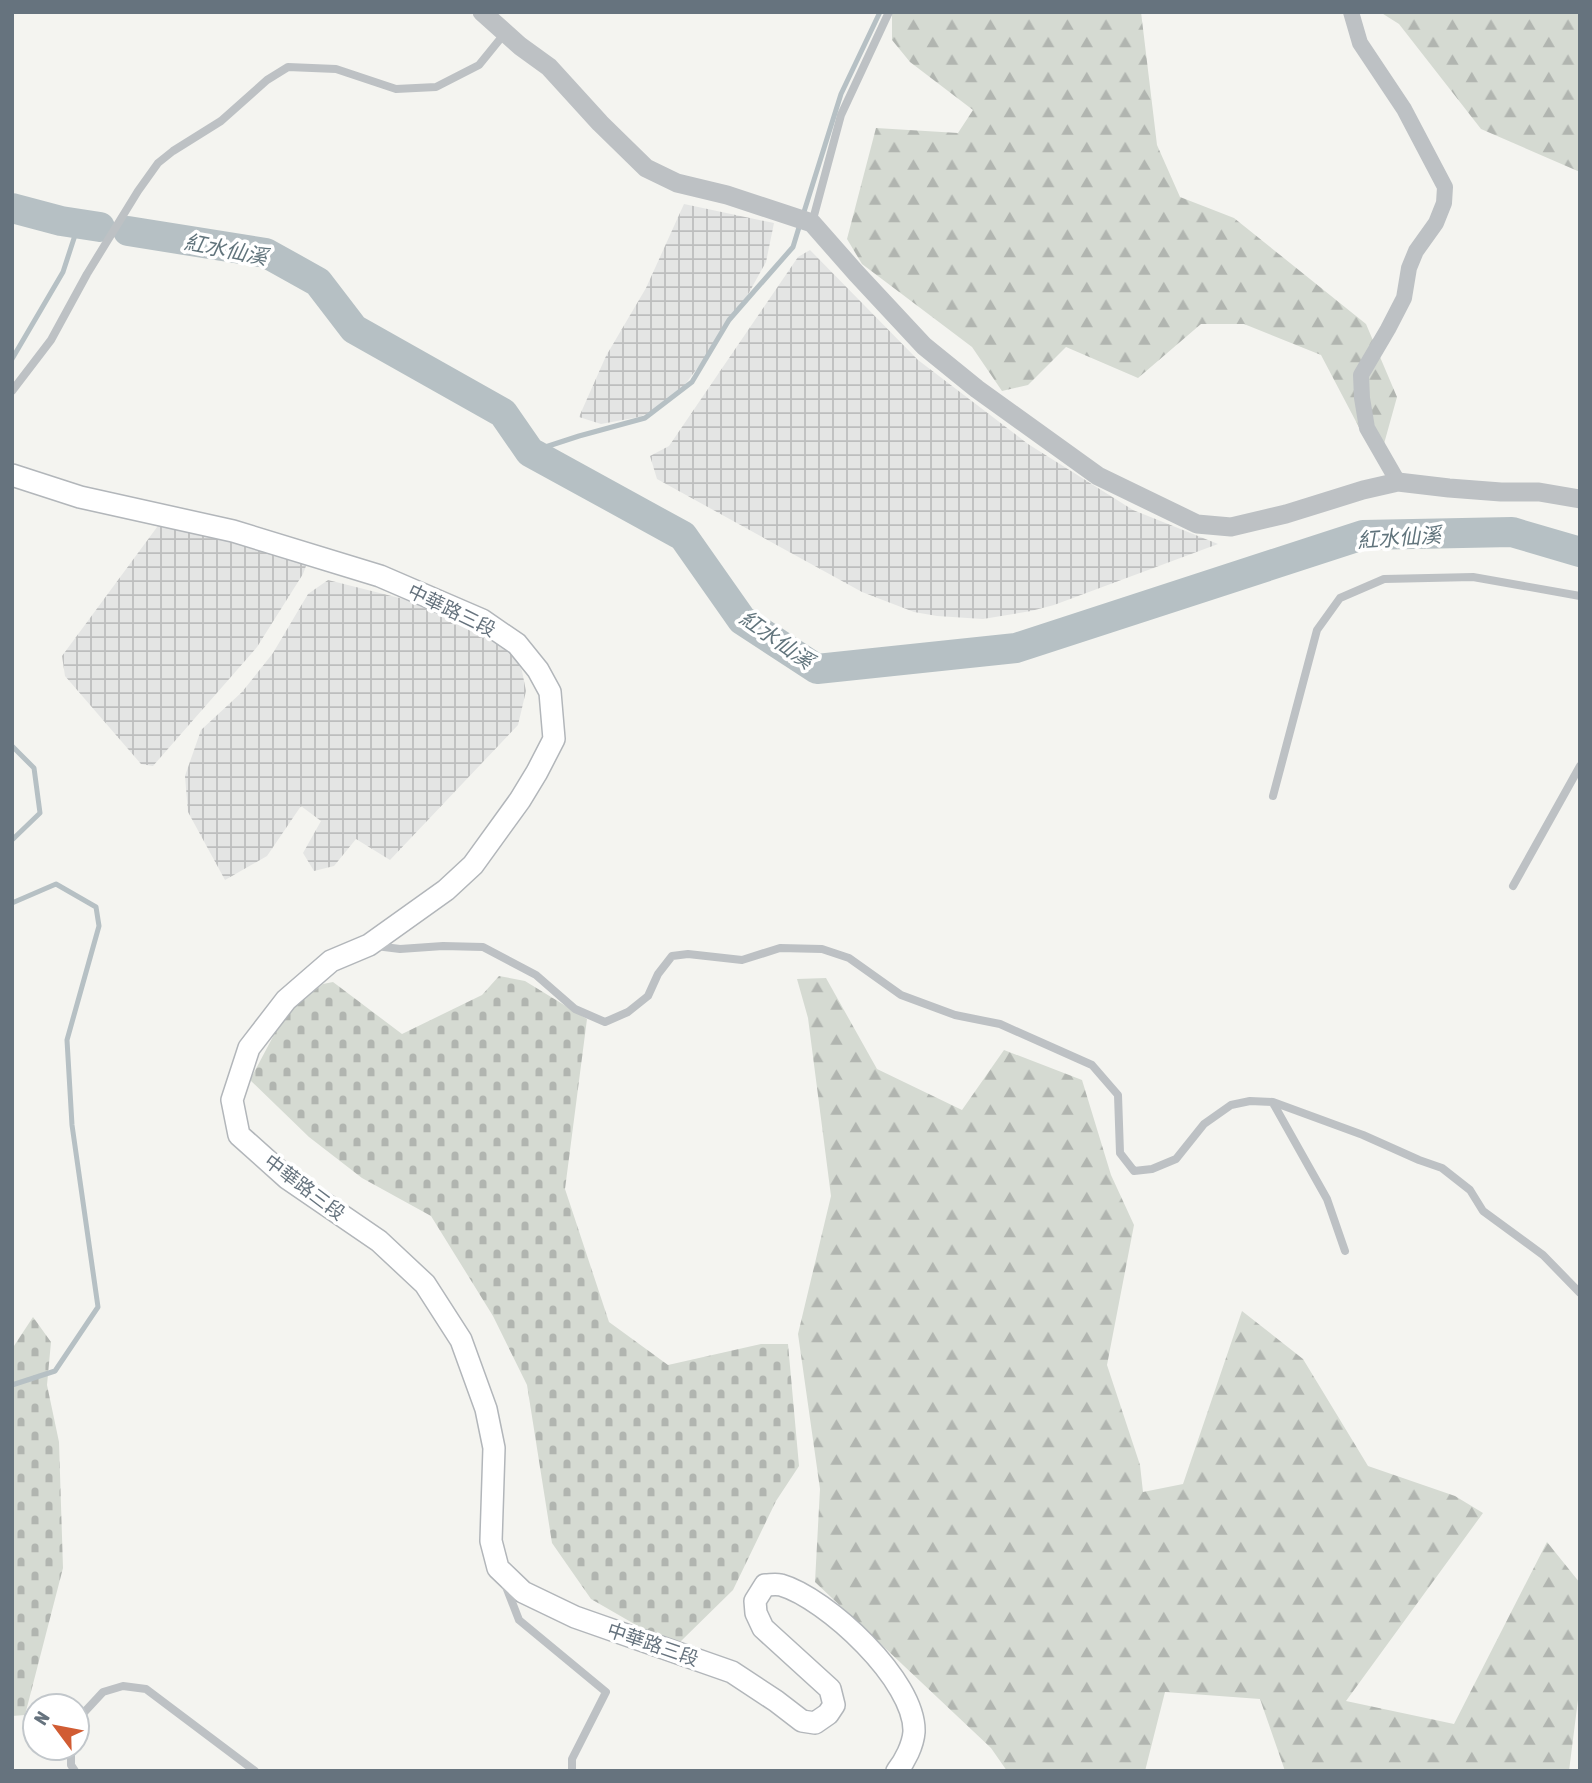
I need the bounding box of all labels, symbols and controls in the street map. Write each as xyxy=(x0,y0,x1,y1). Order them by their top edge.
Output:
water label: 紅水仙溪 xyxy=(182,229,272,269)
water label: 紅水仙溪 xyxy=(1356,522,1445,552)
street label: 中華路三段 xyxy=(404,579,500,641)
water label: 紅水仙溪 xyxy=(736,605,821,675)
street label: 中華路三段 xyxy=(260,1150,350,1224)
street label: 中華路三段 xyxy=(604,1618,702,1670)
north arrow xyxy=(21,1692,91,1762)
text: N xyxy=(29,1707,54,1729)

